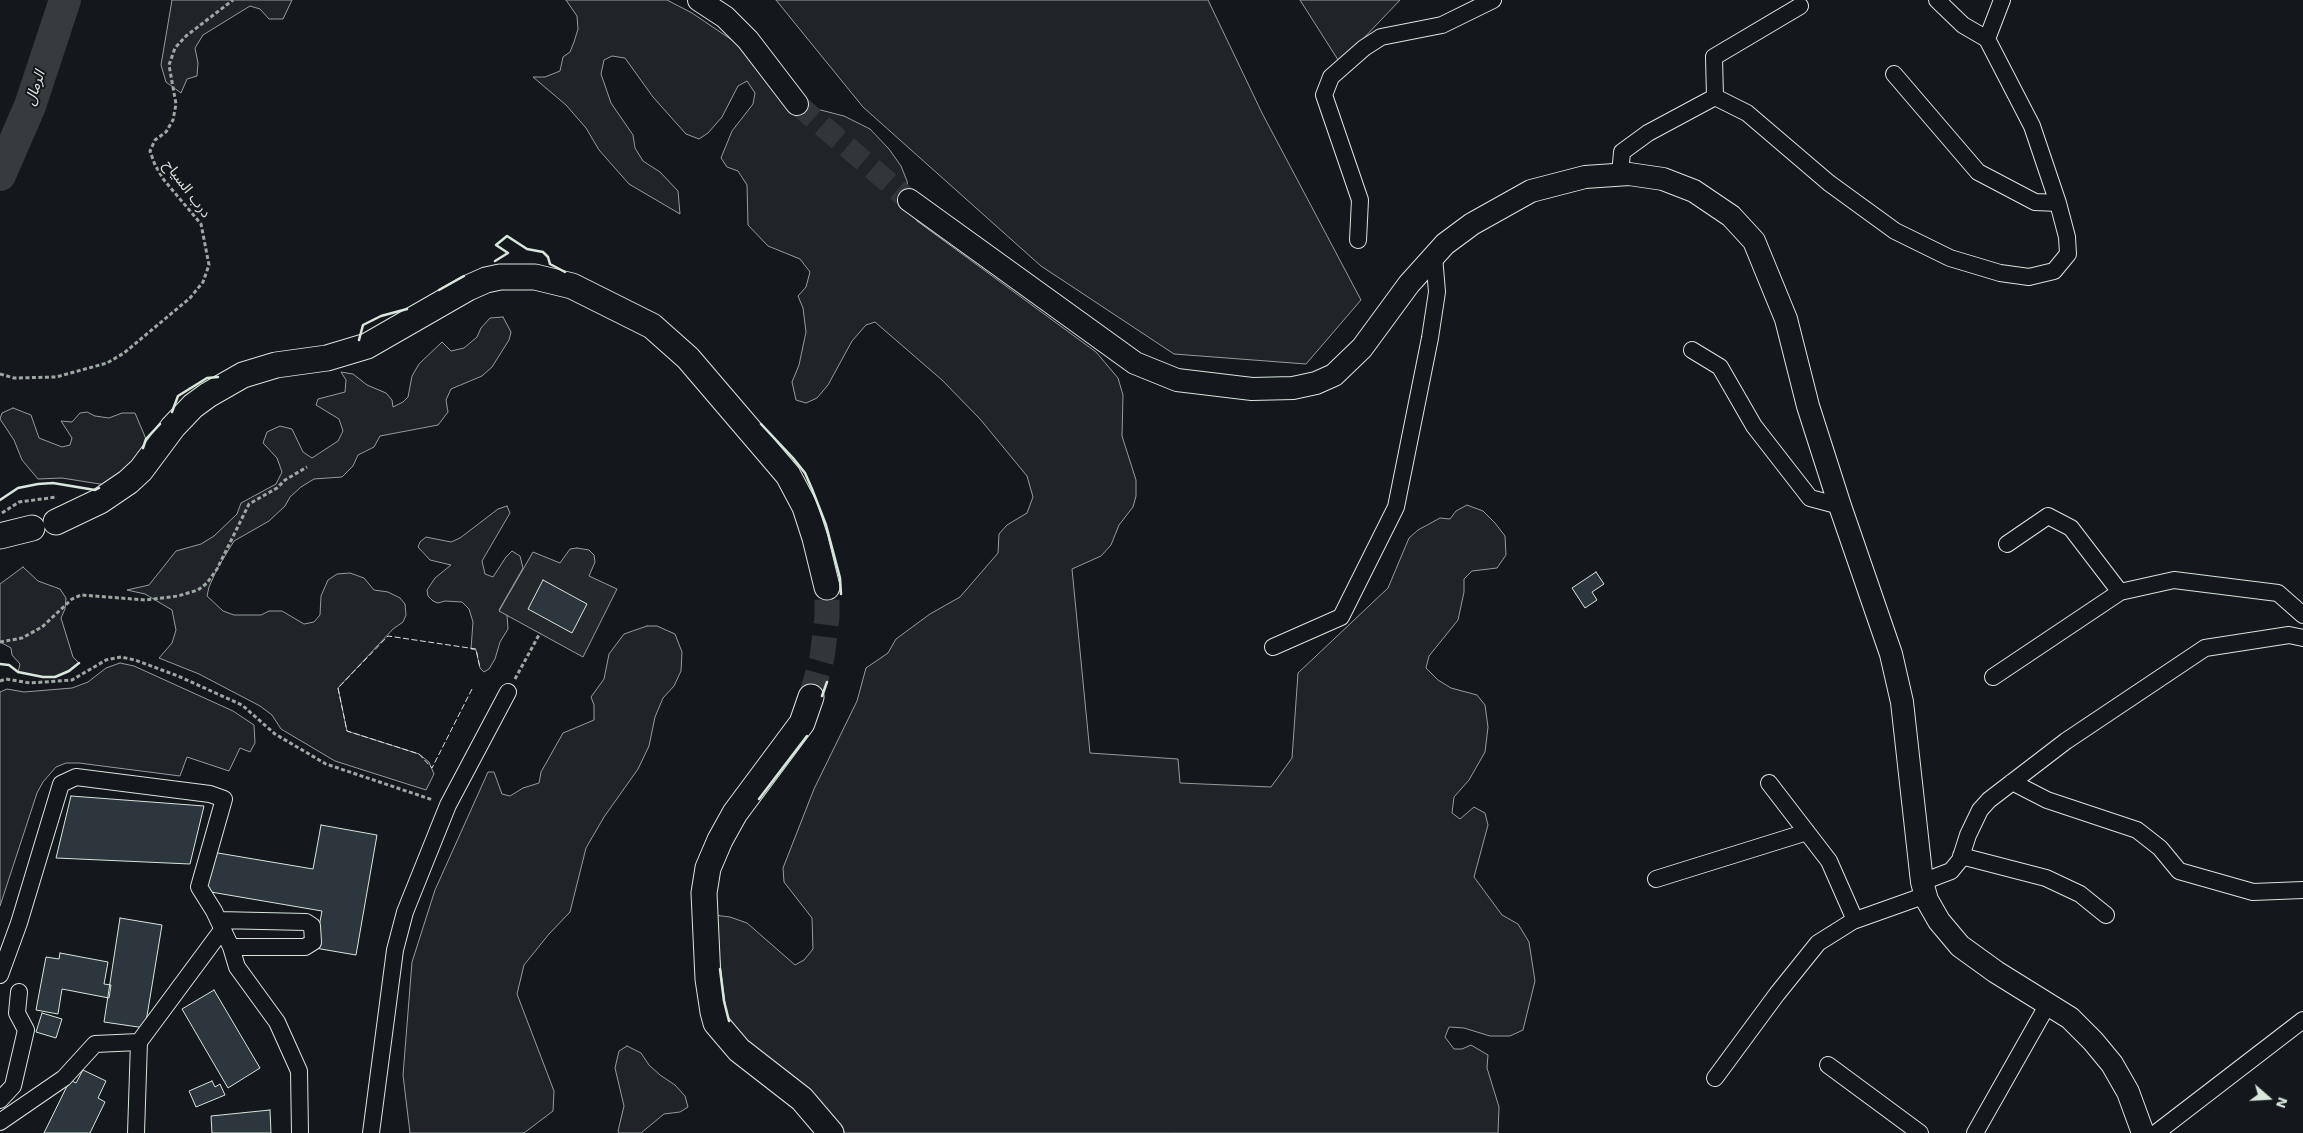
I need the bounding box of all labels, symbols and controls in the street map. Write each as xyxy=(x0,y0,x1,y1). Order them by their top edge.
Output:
water label: الرمال xyxy=(21,68,49,108)
street label: درب السياح xyxy=(160,157,214,221)
north arrow xyxy=(2243,1073,2293,1123)
text: N xyxy=(2273,1095,2291,1110)

